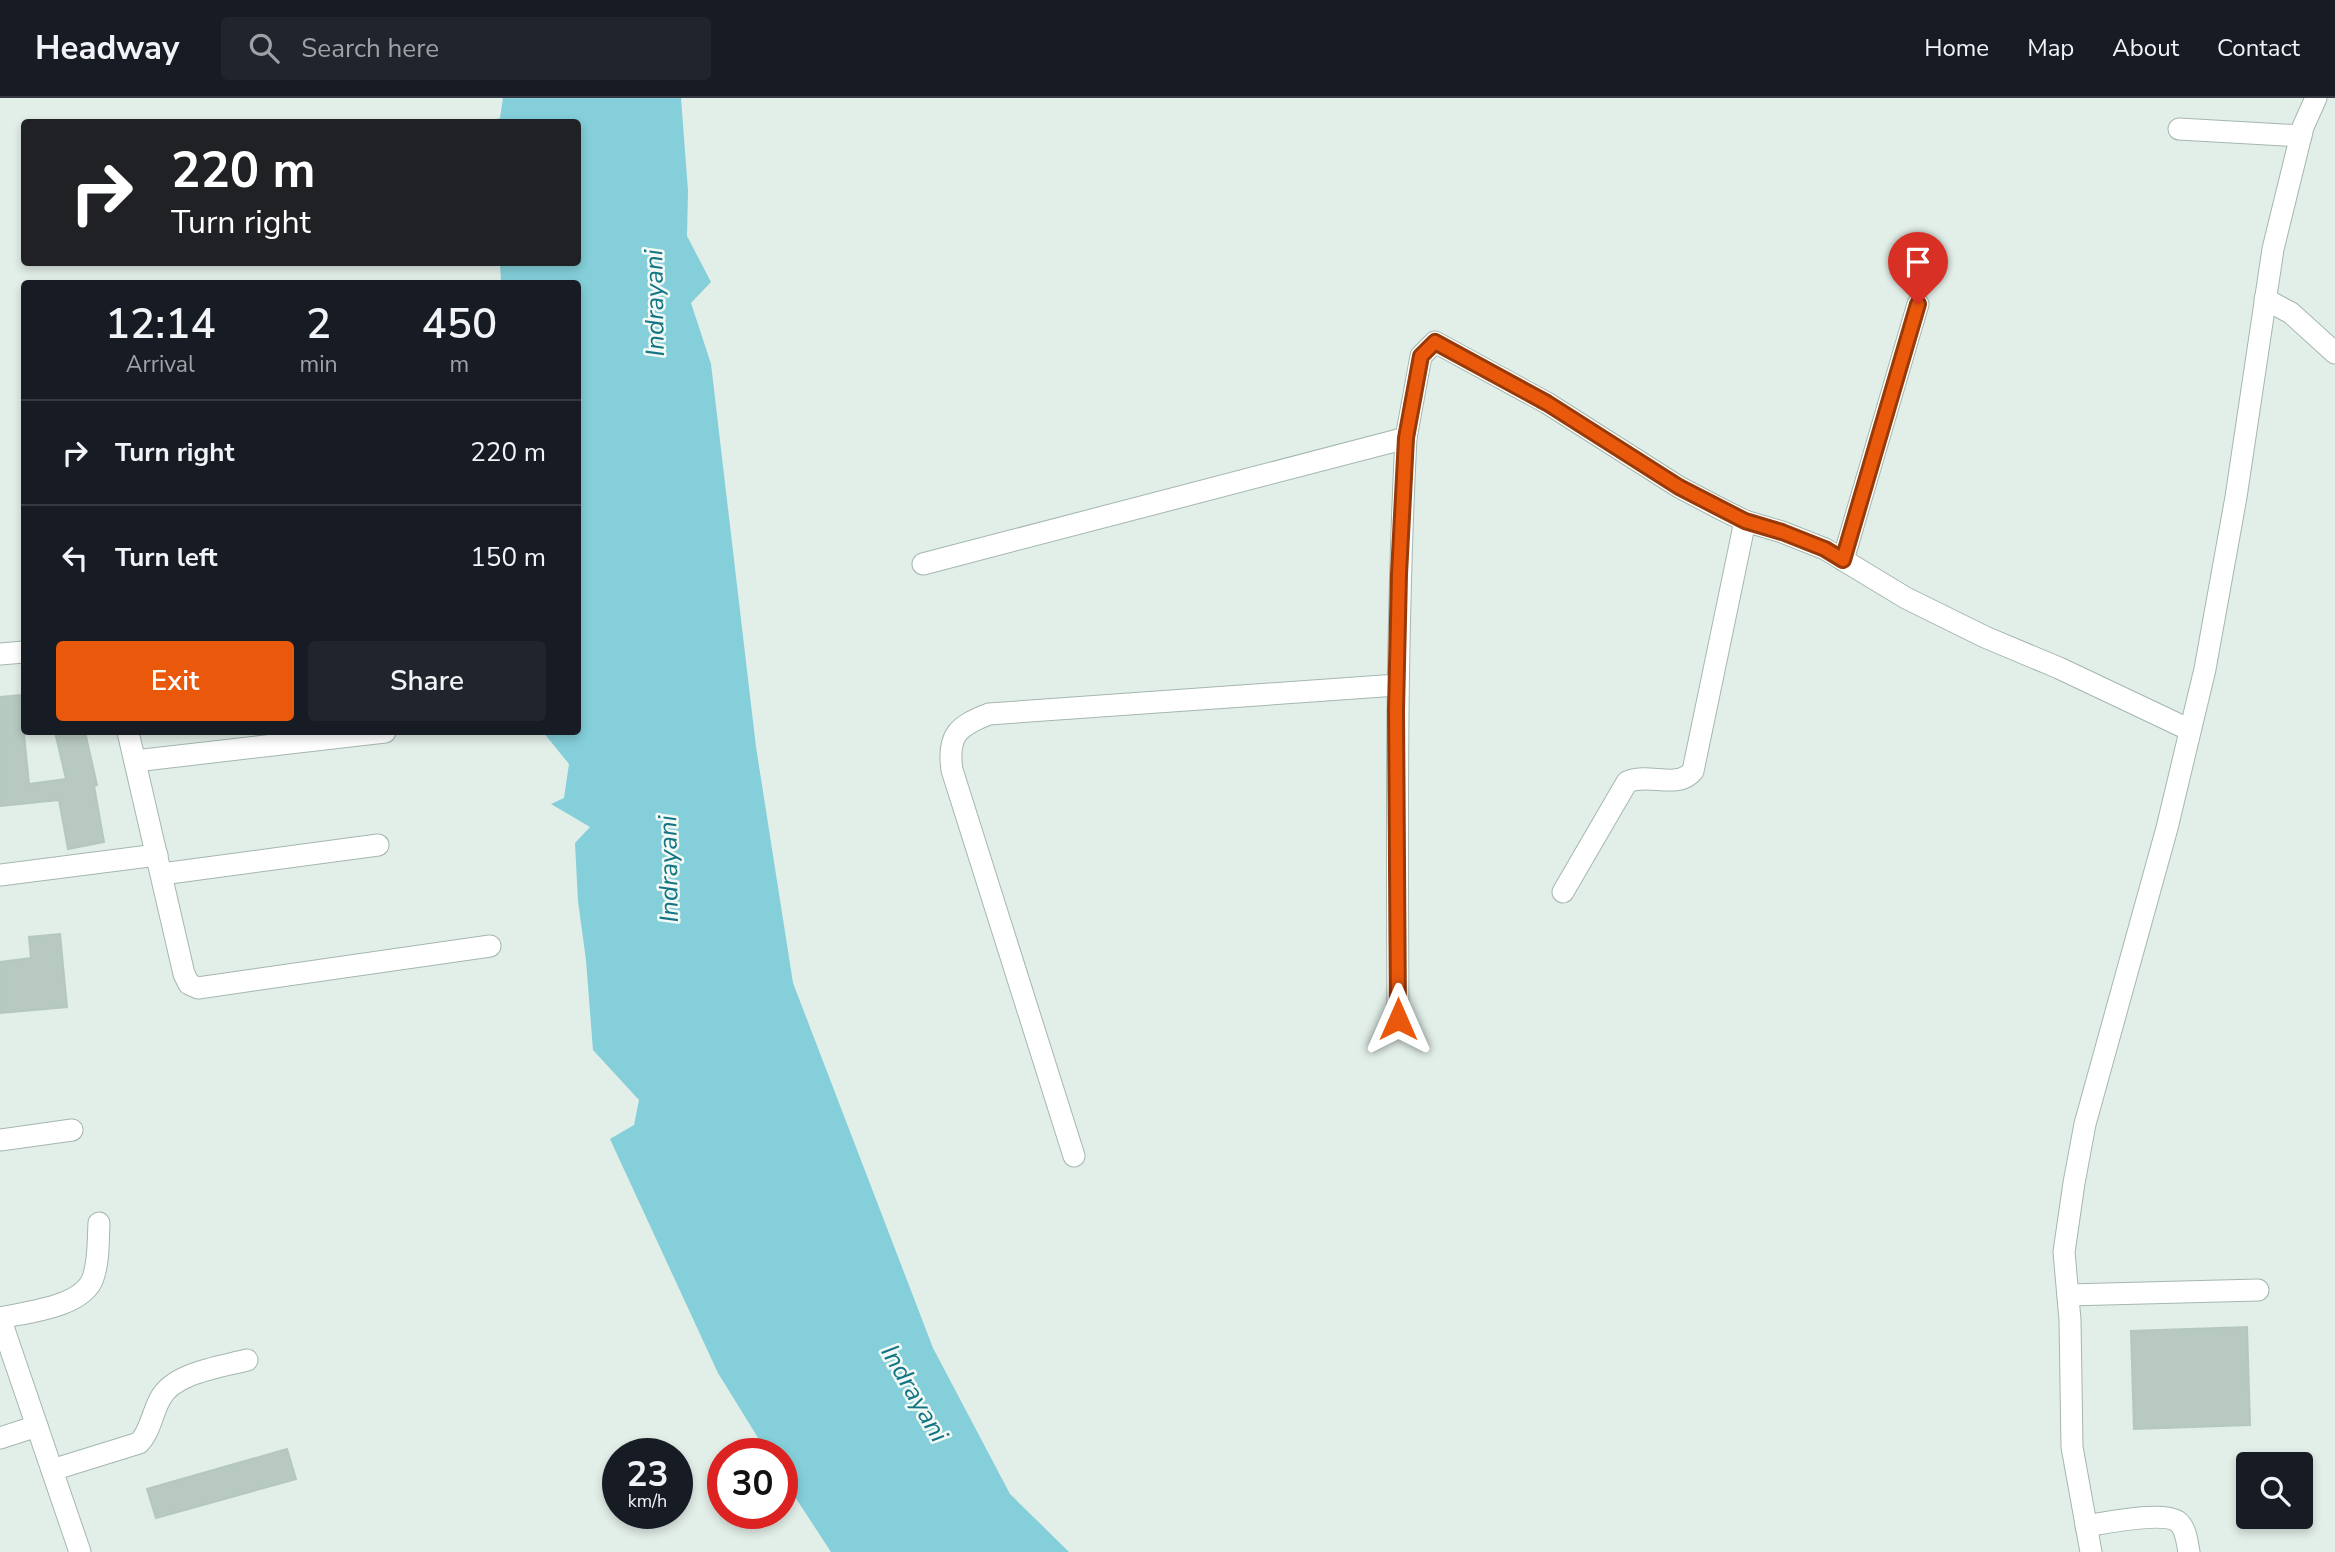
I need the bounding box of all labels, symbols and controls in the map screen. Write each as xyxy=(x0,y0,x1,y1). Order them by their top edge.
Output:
search box xyxy=(221,17,711,80)
text: Headway xyxy=(35,26,179,71)
icon: search xyxy=(245,29,283,67)
text: Search here xyxy=(301,31,439,66)
text: Home xyxy=(1924,32,1989,64)
text: Map xyxy=(2027,32,2074,64)
text: About xyxy=(2112,32,2179,64)
text: Contact xyxy=(2217,32,2300,64)
text: 220 m xyxy=(171,137,315,204)
icon: right xyxy=(56,147,147,238)
text: Turn right xyxy=(171,201,311,244)
pin xyxy=(1888,232,1948,304)
icon: arrive xyxy=(1899,243,1937,281)
water label: Indrayani xyxy=(636,248,673,357)
text: 12:14 xyxy=(105,296,216,353)
text: 2 xyxy=(306,296,331,353)
text: 450 xyxy=(421,296,497,353)
text: Arrival xyxy=(126,349,195,380)
text: min xyxy=(300,349,338,380)
text: m xyxy=(449,349,469,380)
icon: right xyxy=(56,434,94,472)
text: Turn right xyxy=(115,435,234,470)
text: 220 m xyxy=(470,435,546,470)
icon: left xyxy=(56,539,94,577)
text: Turn left xyxy=(115,540,218,575)
text: 150 m xyxy=(470,540,546,575)
button: Exit xyxy=(56,641,294,721)
button: Share xyxy=(308,641,546,721)
water label: Indrayani xyxy=(650,814,687,923)
position arrow xyxy=(1361,982,1435,1056)
water label: Indrayani xyxy=(873,1338,957,1449)
speed limit sign: 30 xyxy=(707,1438,798,1529)
text: 23 xyxy=(626,1451,669,1498)
map controls xyxy=(2236,1452,2313,1529)
button: search xyxy=(2236,1452,2313,1529)
text: km/h xyxy=(628,1489,667,1513)

